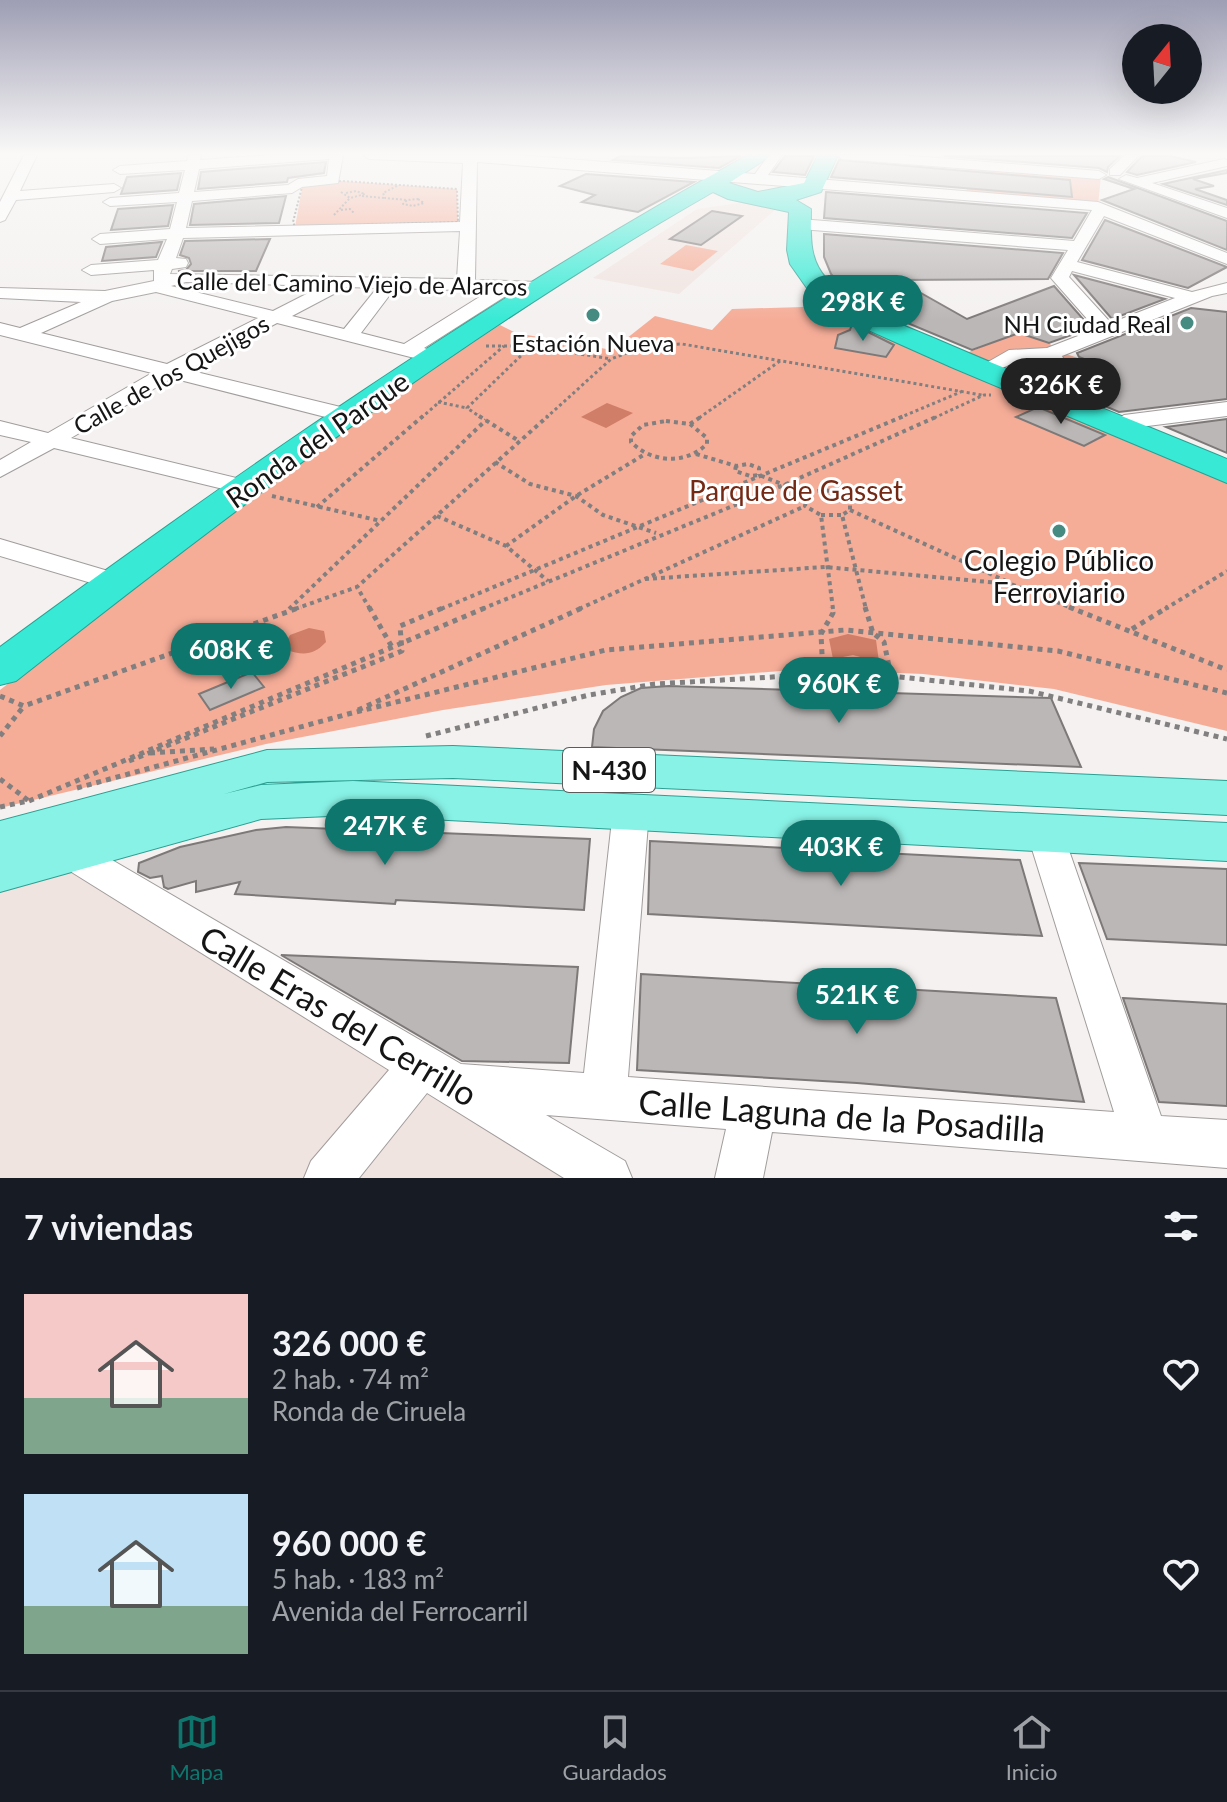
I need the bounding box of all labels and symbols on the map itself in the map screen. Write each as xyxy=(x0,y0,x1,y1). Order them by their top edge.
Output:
north arrow xyxy=(1122,24,1202,104)
street label: Calle del Camino Viejo de Alarcos xyxy=(176,265,528,301)
pin: 298K € xyxy=(798,275,928,343)
marker: Estación Nueva xyxy=(584,306,602,324)
street label: Calle de los Quejigos xyxy=(68,308,274,440)
place label: NH Ciudad Real xyxy=(1004,309,1171,338)
marker: NH Ciudad Real xyxy=(1178,314,1196,332)
place label: Estación Nueva xyxy=(512,328,674,357)
pin: 326K € xyxy=(996,358,1126,426)
street label: Ronda del Parque xyxy=(219,363,415,515)
park label: Parque de Gasset xyxy=(689,473,903,507)
marker: Colegio Público Ferroviario xyxy=(1050,522,1068,540)
place label: Colegio Público Ferroviario xyxy=(964,543,1154,609)
pin: 608K € xyxy=(166,623,296,691)
pin: 960K € xyxy=(774,657,904,725)
road number: N-430 xyxy=(563,748,655,792)
pin: 247K € xyxy=(320,799,450,867)
pin: 403K € xyxy=(776,820,906,888)
street label: Calle Eras del Cerrillo xyxy=(193,916,485,1114)
pin: 521K € xyxy=(792,968,922,1036)
street label: Calle Laguna de la Posadilla xyxy=(637,1080,1047,1150)

